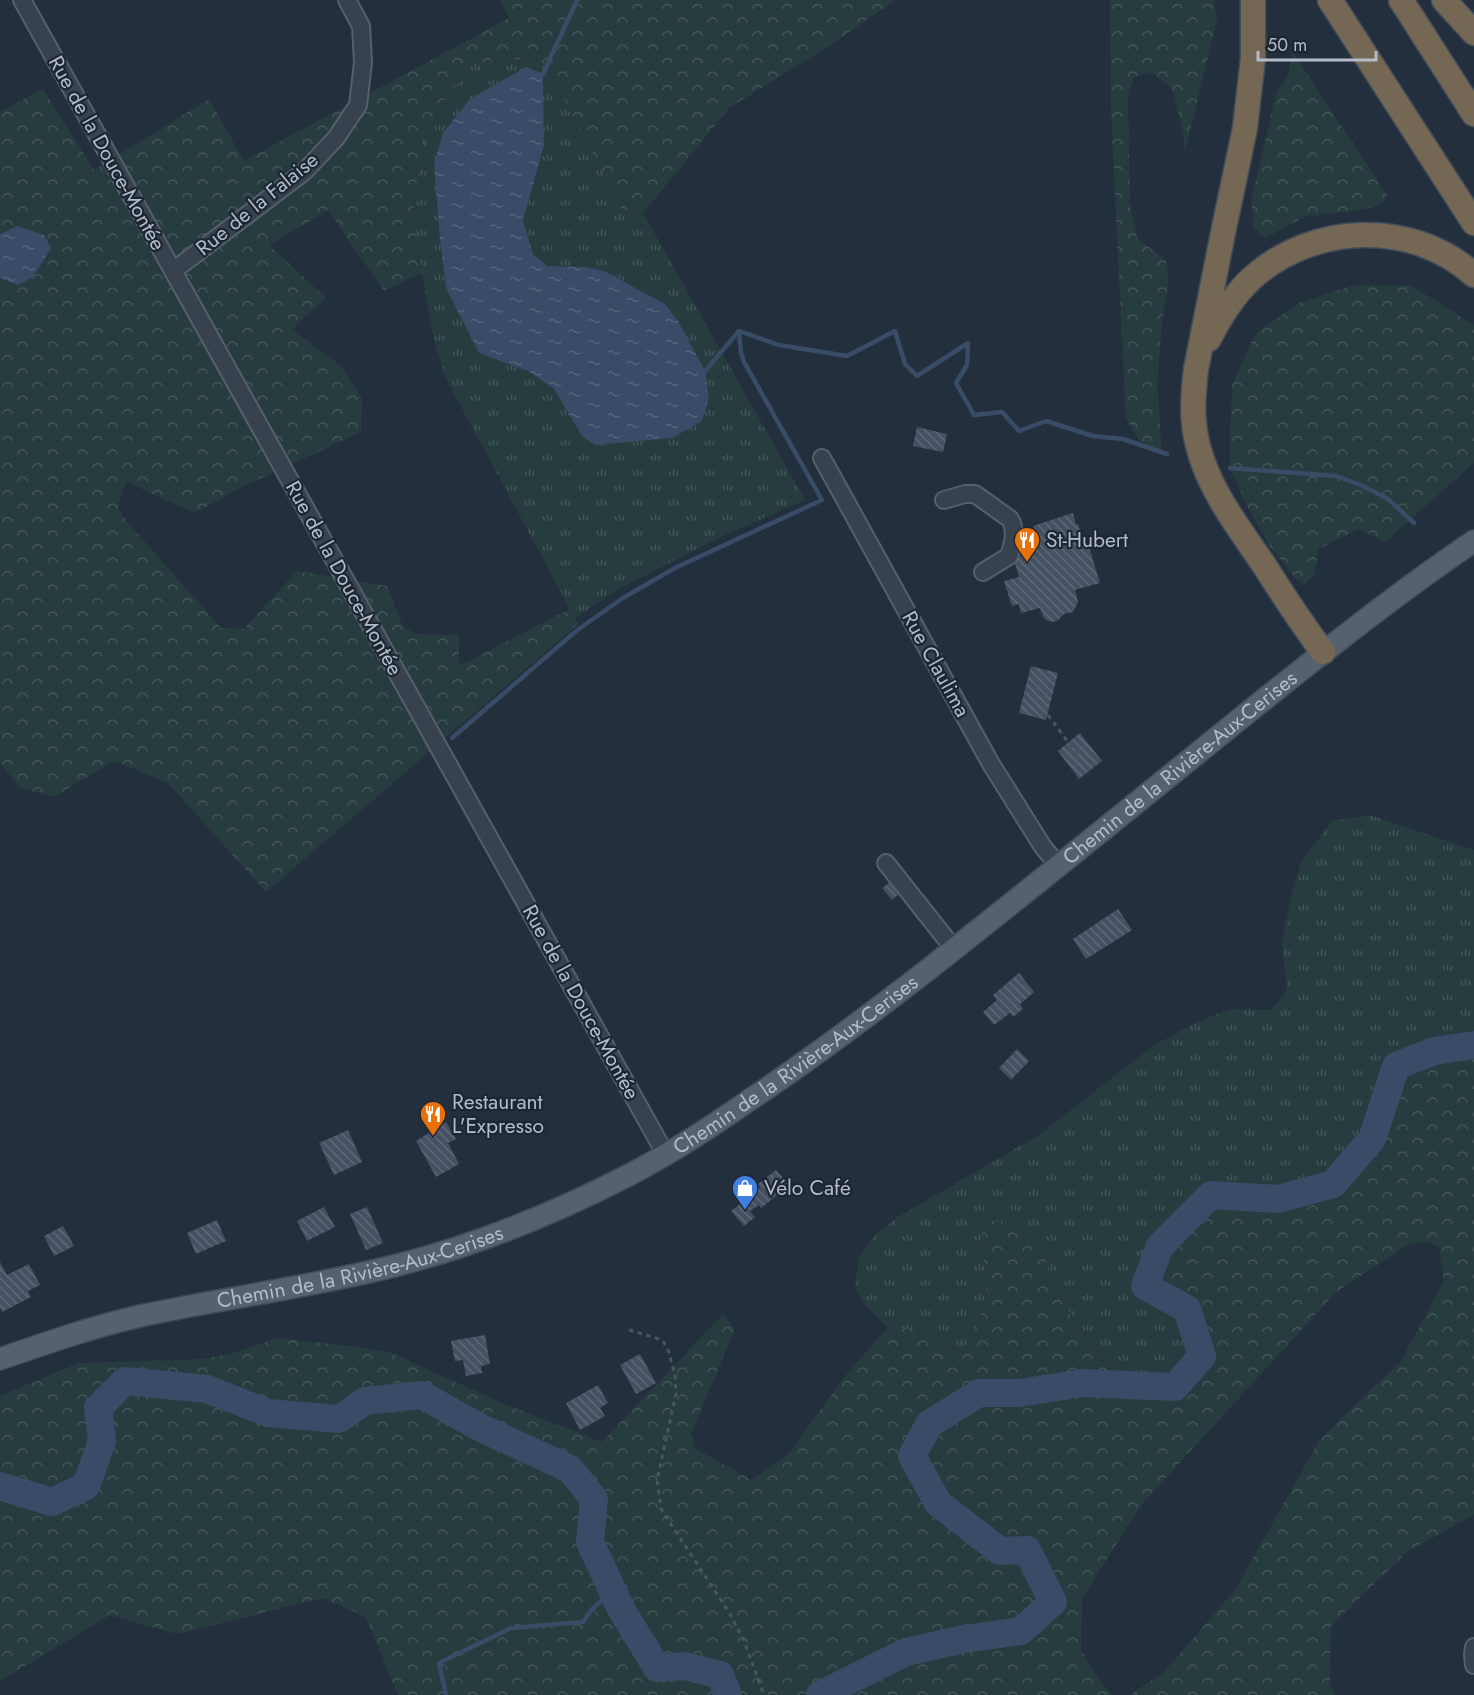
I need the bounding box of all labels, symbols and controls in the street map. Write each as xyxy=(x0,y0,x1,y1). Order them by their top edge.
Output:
scale bar xyxy=(1258,24,1376,62)
text: 50 m xyxy=(1267,32,1307,58)
street label: Rue de la Douce-Montée xyxy=(41,50,173,256)
street label: Rue de la Falaise xyxy=(189,145,325,263)
street label: Rue de la Douce-Montée xyxy=(278,475,410,681)
restaurant icon: St-Hubert xyxy=(1012,525,1042,563)
place label: St-Hubert xyxy=(1046,525,1128,555)
street label: Rue Claulima xyxy=(895,606,977,722)
street label: Chemin de la Rivière-Aux-Cerises xyxy=(1056,664,1304,872)
street label: Rue de la Douce-Montée xyxy=(515,899,647,1105)
street label: Chemin de la Rivière-Aux-Cerises xyxy=(667,968,924,1162)
place label: Restaurant L'Expresso xyxy=(452,1087,544,1141)
restaurant icon: Restaurant L'Expresso xyxy=(418,1099,448,1137)
shop icon: Vélo Café xyxy=(730,1173,760,1211)
place label: Vélo Café xyxy=(764,1173,851,1203)
street label: Chemin de la Rivière-Aux-Cerises xyxy=(214,1218,508,1316)

